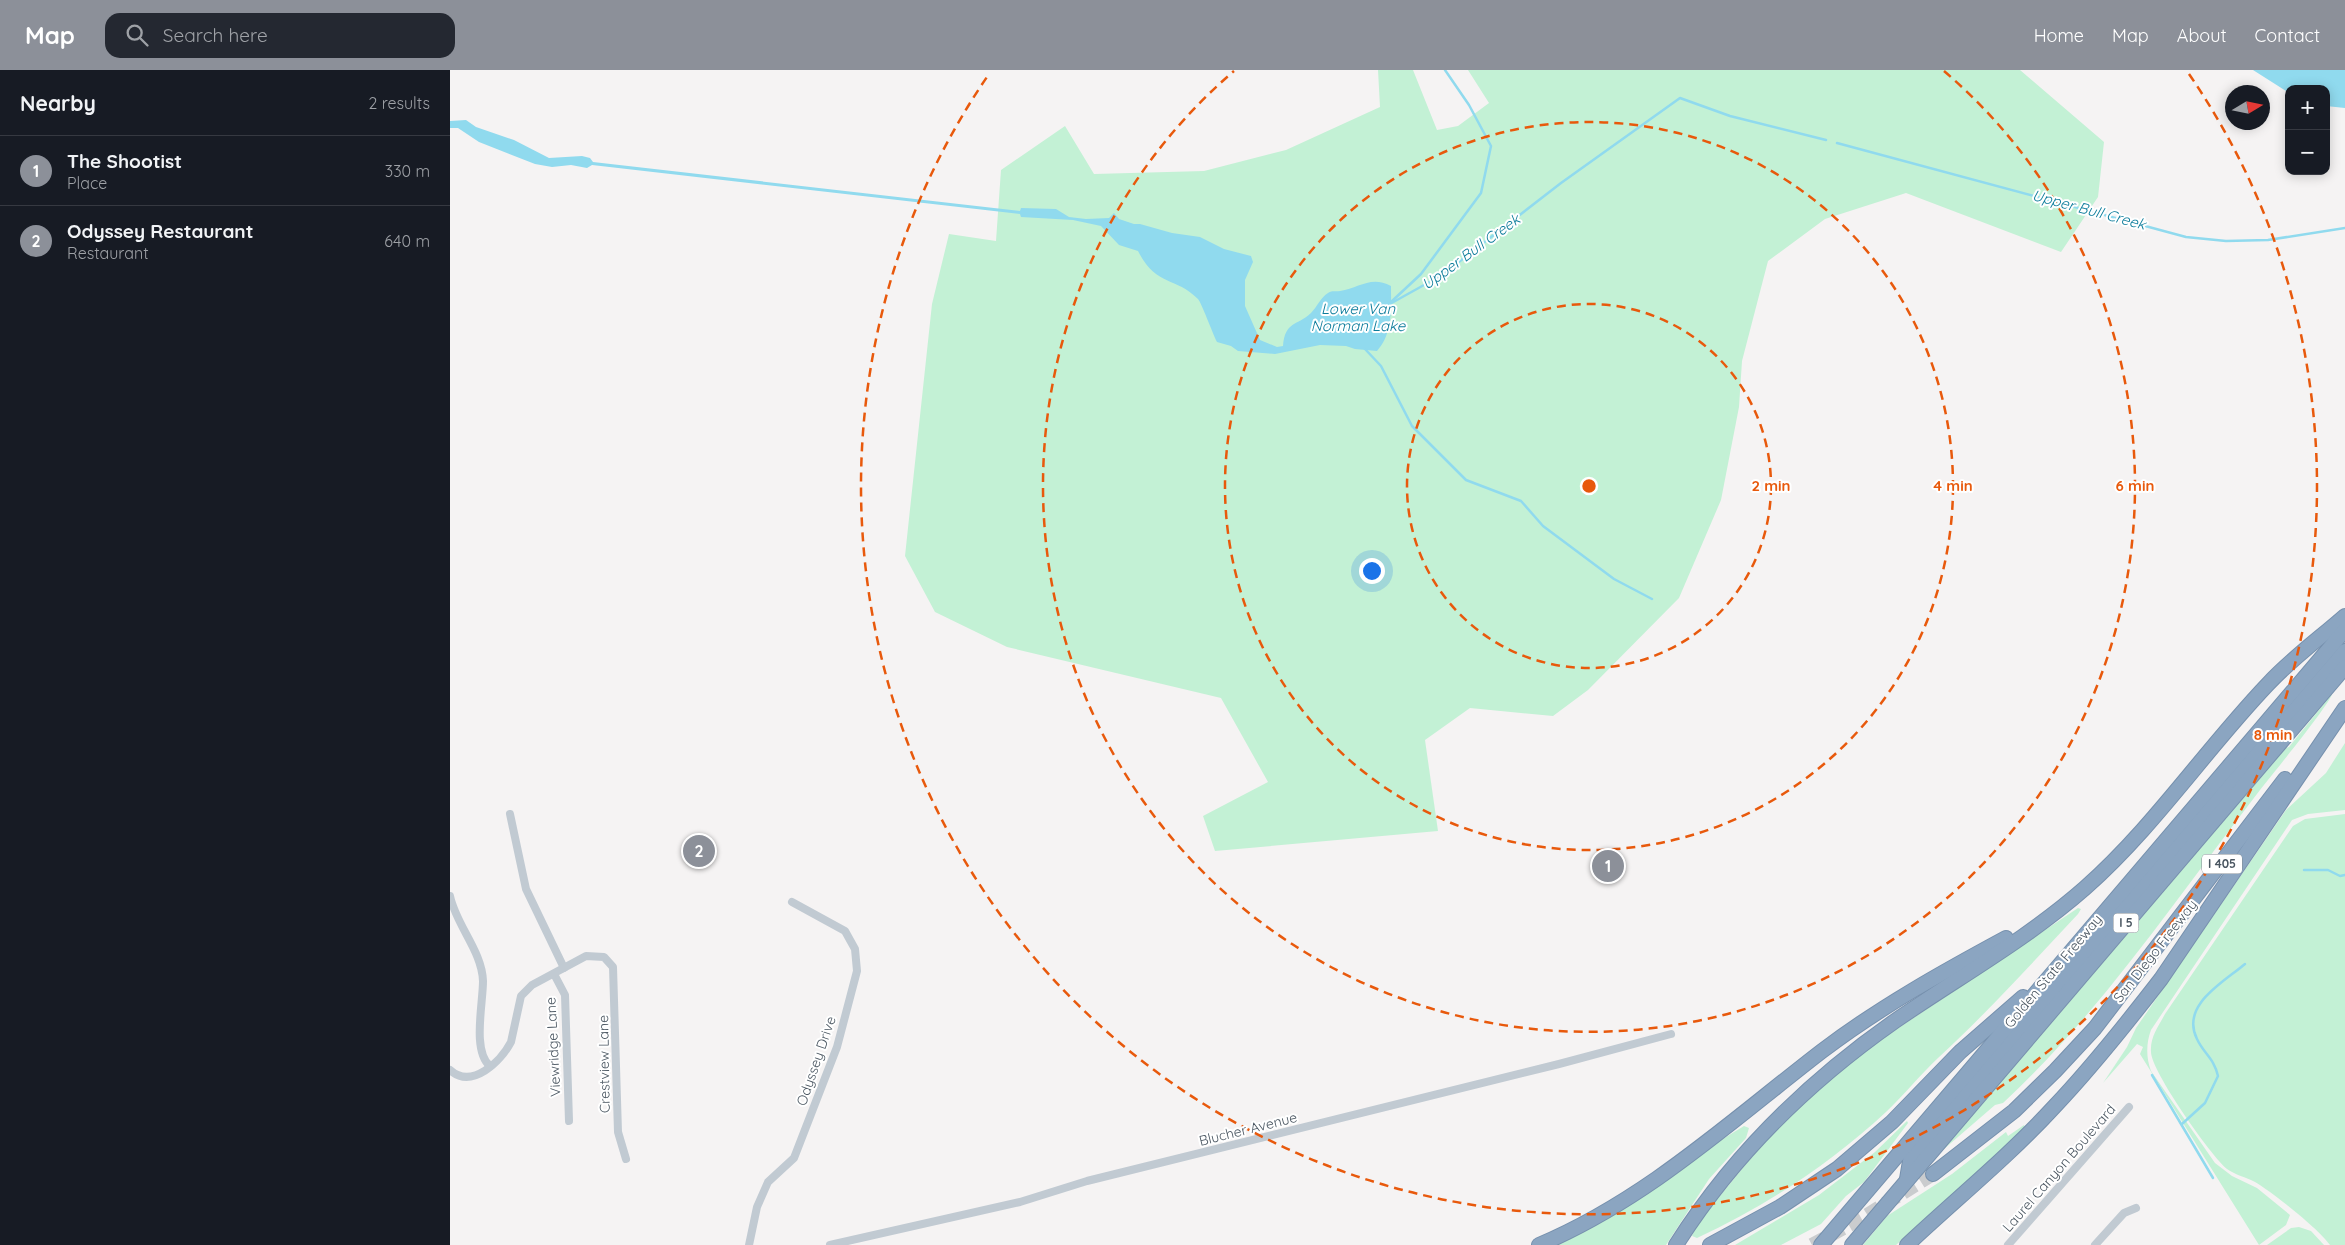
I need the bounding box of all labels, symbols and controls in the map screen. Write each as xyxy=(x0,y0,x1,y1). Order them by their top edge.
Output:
search box xyxy=(105,13,455,58)
text: Map xyxy=(25,20,75,50)
icon: search xyxy=(123,21,151,49)
text: Search here xyxy=(163,23,268,47)
text: Home xyxy=(2034,24,2084,47)
text: Map xyxy=(2112,24,2149,47)
text: About xyxy=(2177,24,2227,47)
text: Contact xyxy=(2255,24,2320,47)
north arrow xyxy=(2225,85,2270,130)
map controls xyxy=(2285,85,2330,175)
button: + xyxy=(2285,85,2330,130)
text: Nearby xyxy=(20,90,96,116)
text: 2 results xyxy=(368,93,430,113)
button: − xyxy=(2285,130,2330,175)
text: The Shootist xyxy=(67,149,182,173)
text: 1 xyxy=(33,161,39,181)
text: 330 m xyxy=(385,161,430,181)
text: Place xyxy=(67,173,107,193)
water label: Upper Bull Creek xyxy=(2030,185,2150,234)
water label: Upper Bull Creek xyxy=(1418,208,1525,294)
text: Odyssey Restaurant xyxy=(67,219,253,243)
text: 2 xyxy=(31,231,41,251)
text: 640 m xyxy=(384,231,430,251)
text: Restaurant xyxy=(67,243,149,263)
water label: Lower Van Norman Lake xyxy=(1311,299,1406,335)
text: 2 min xyxy=(1751,476,1791,495)
text: 4 min xyxy=(1933,476,1973,495)
text: 6 min xyxy=(2116,476,2154,495)
centre of rings xyxy=(1580,477,1598,495)
your location xyxy=(1359,558,1385,584)
text: 8 min xyxy=(2254,725,2292,744)
pin: 2 xyxy=(683,832,715,870)
pin: 1 xyxy=(1592,847,1624,885)
road number: I 405 xyxy=(2202,854,2242,874)
street label: San Diego Freeway xyxy=(2109,896,2201,1006)
street label: Golden State Freeway xyxy=(2000,911,2106,1031)
road number: I 5 xyxy=(2114,914,2138,932)
street label: Viewridge Lane xyxy=(541,997,565,1097)
street label: Odyssey Drive xyxy=(792,1014,840,1108)
street label: Crestview Lane xyxy=(594,1015,614,1113)
street label: Laurel Canyon Boulevard xyxy=(1999,1100,2119,1236)
street label: Blucher Avenue xyxy=(1197,1108,1299,1150)

